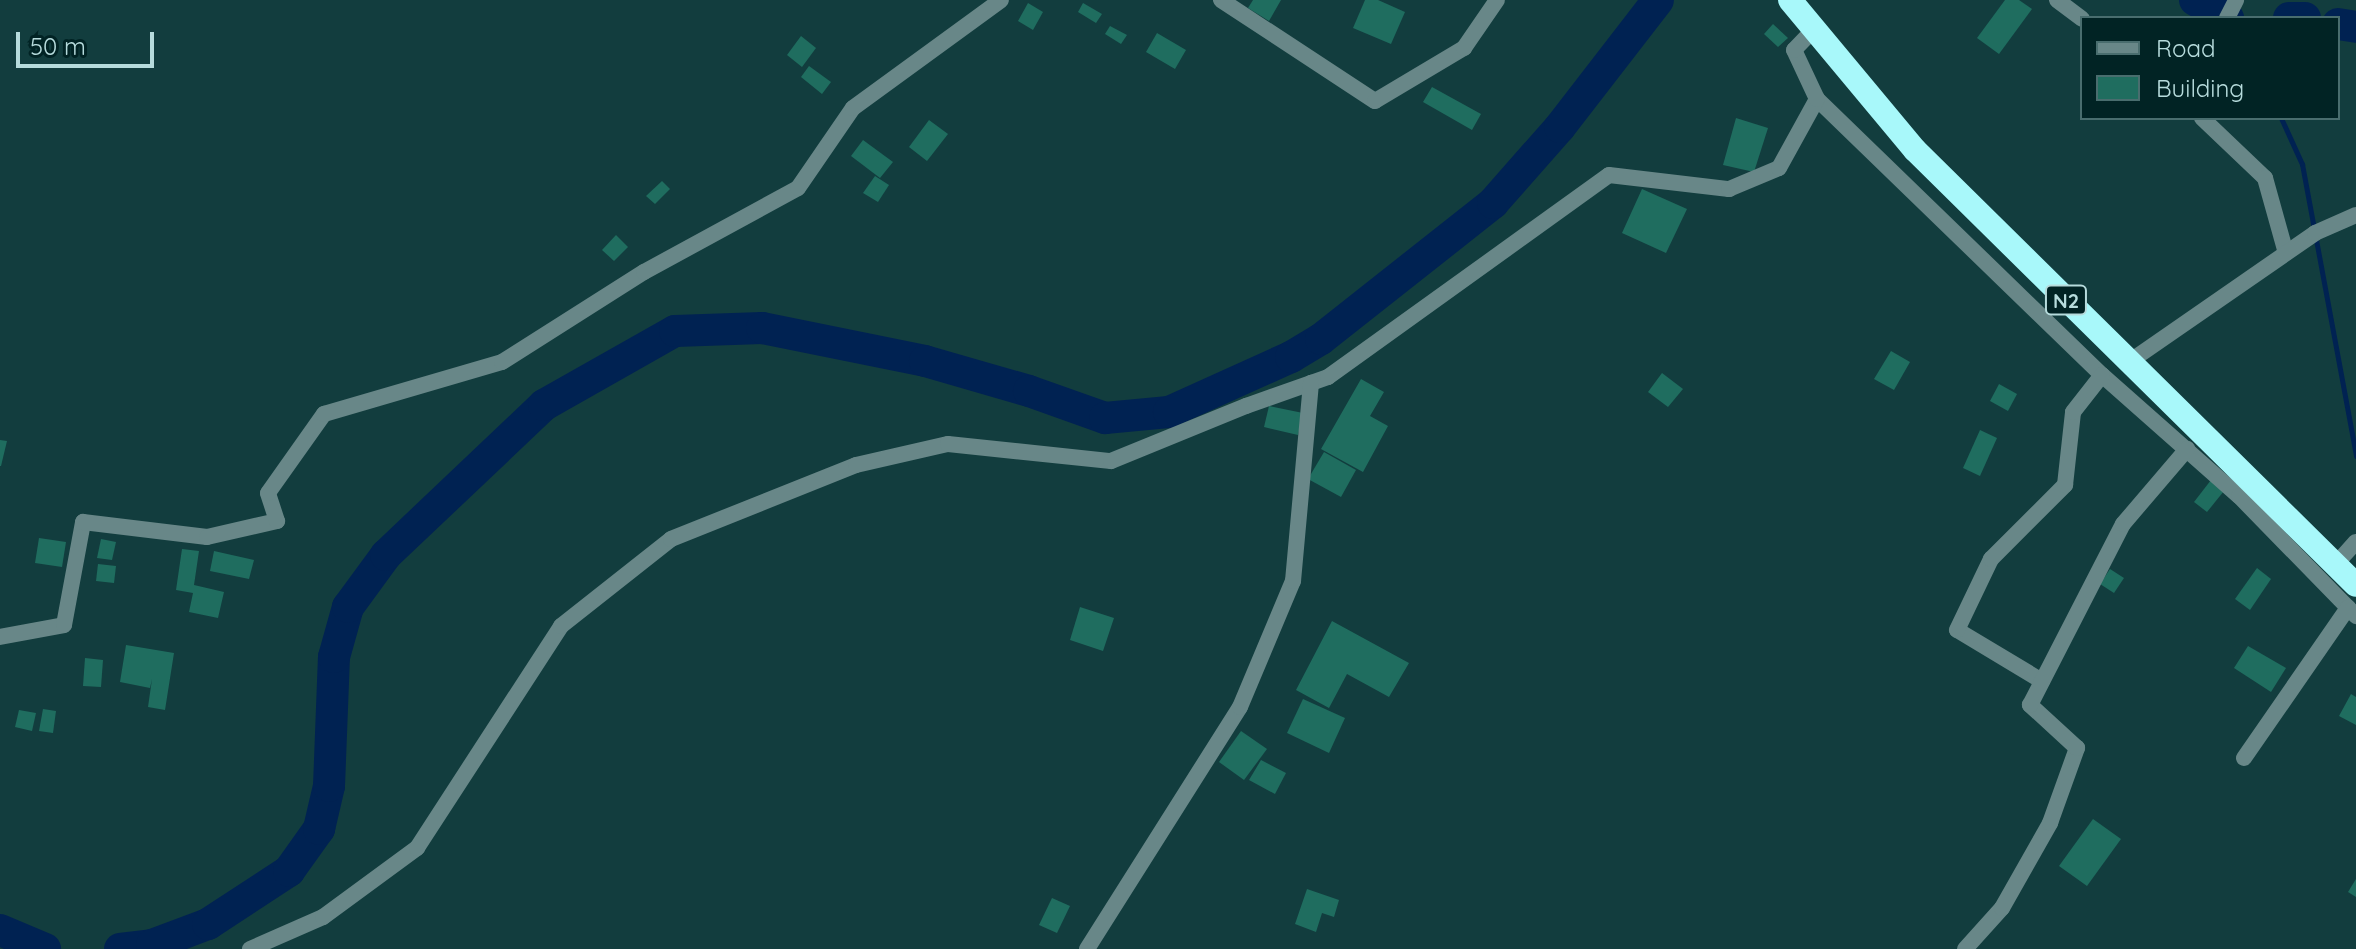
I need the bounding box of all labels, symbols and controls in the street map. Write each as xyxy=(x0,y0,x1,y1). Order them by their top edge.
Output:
scale bar xyxy=(20,16,158,66)
legend xyxy=(2080,16,2340,120)
text: 50 m xyxy=(30,31,86,61)
text: Road xyxy=(2156,33,2216,63)
text: Building xyxy=(2156,73,2244,103)
road number: N2 xyxy=(2044,284,2088,316)

